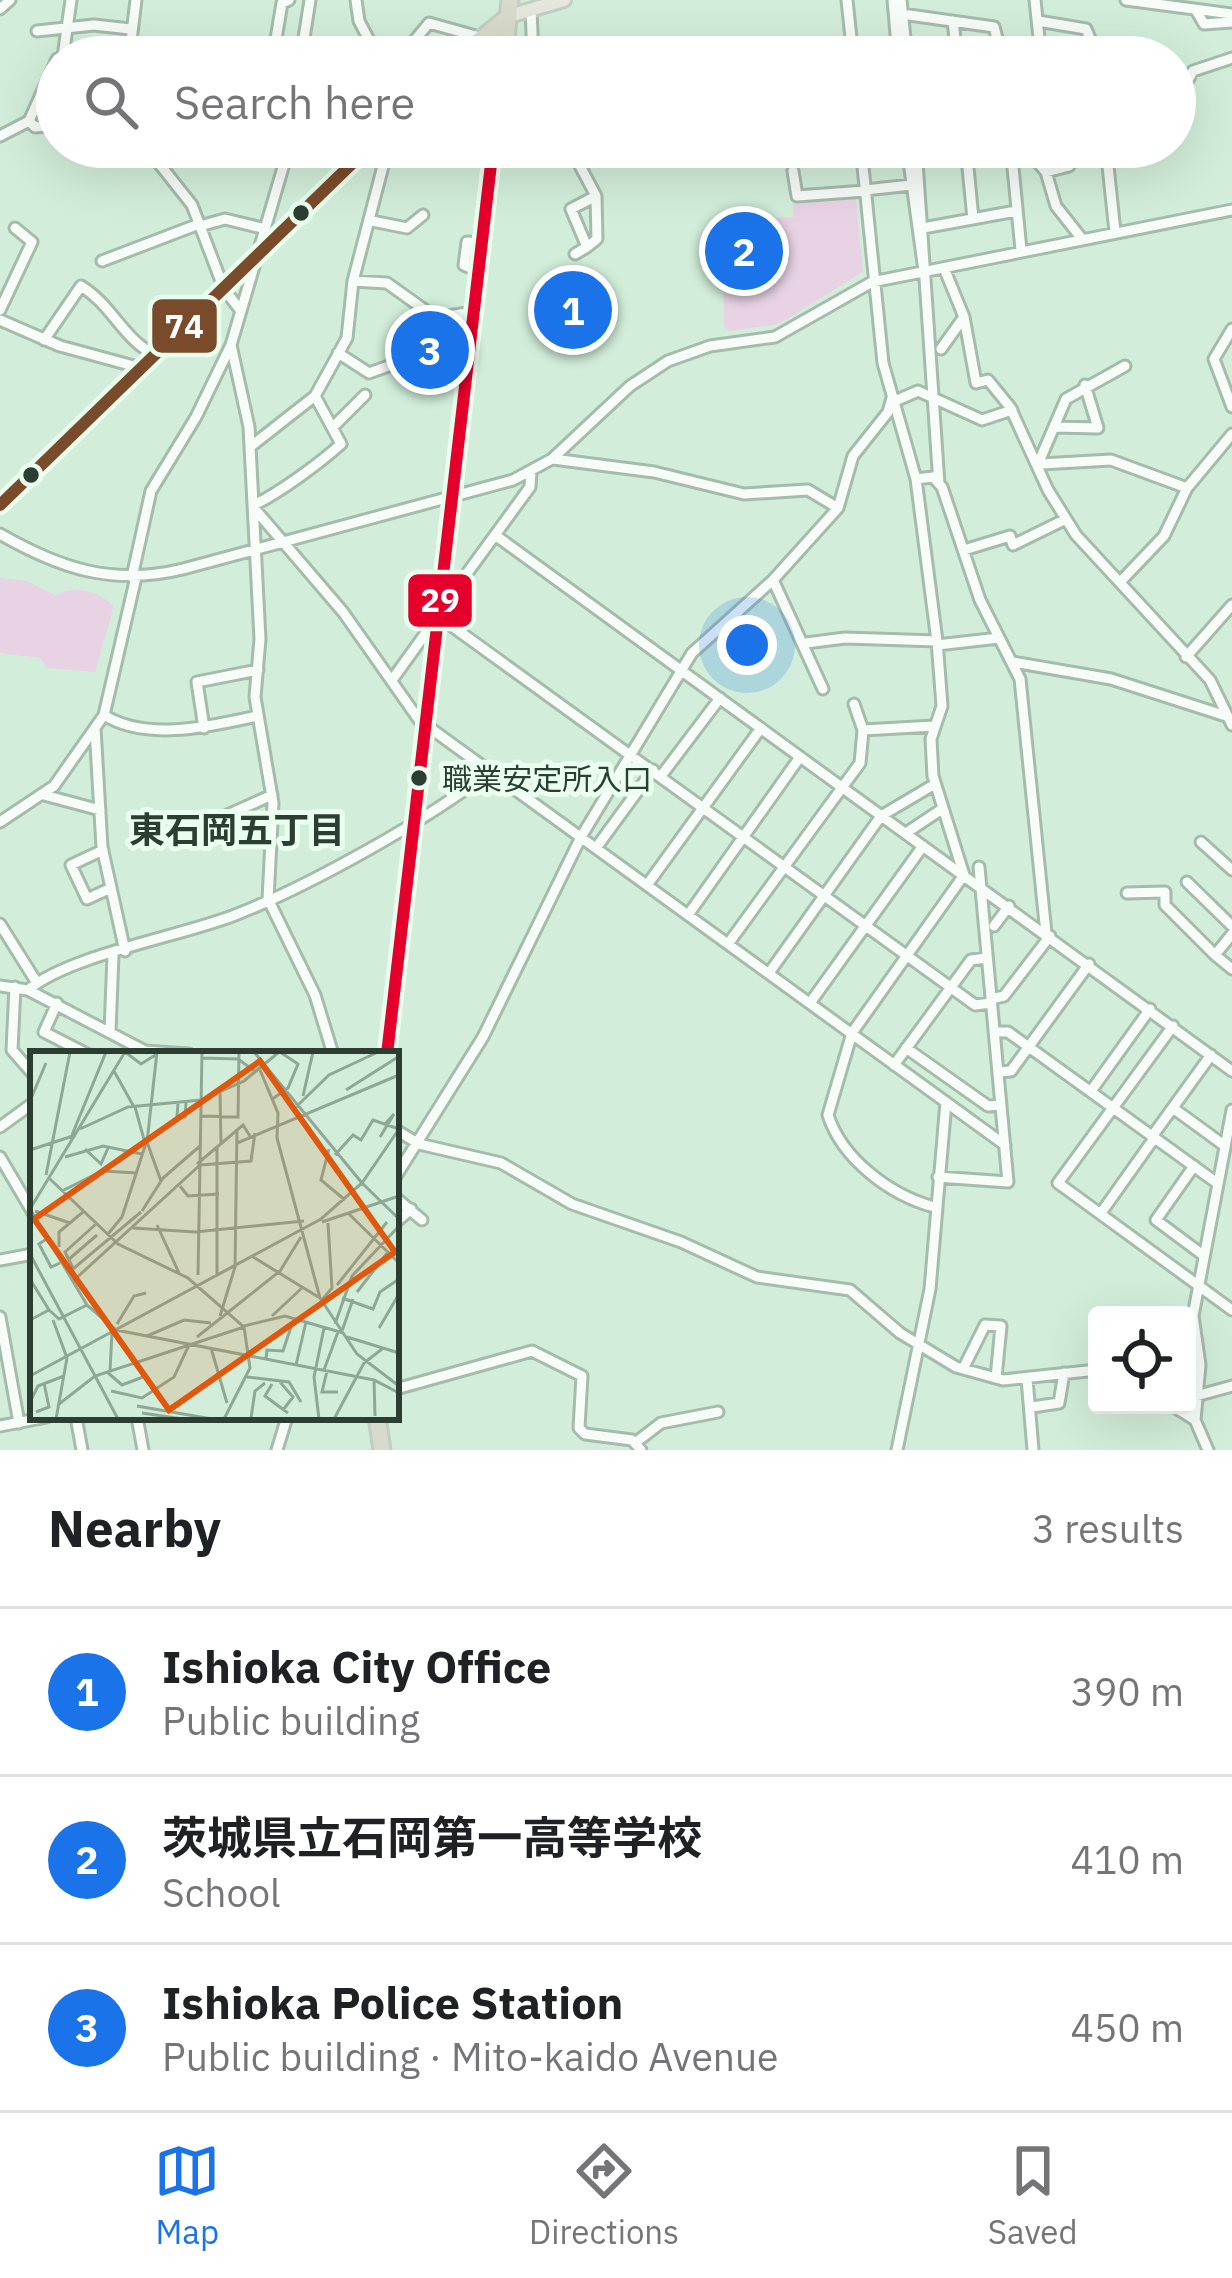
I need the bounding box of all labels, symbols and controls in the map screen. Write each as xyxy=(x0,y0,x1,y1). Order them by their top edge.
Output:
search box xyxy=(36,36,1196,168)
icon: search xyxy=(78,69,144,135)
text: Search here xyxy=(174,73,415,131)
unlabelled marker xyxy=(290,202,312,224)
pin: 2 xyxy=(705,206,783,296)
pin: 1 xyxy=(534,265,612,355)
line badge: 74 xyxy=(150,297,219,355)
text: 74 xyxy=(164,304,204,347)
pin: 3 xyxy=(391,305,469,395)
unlabelled marker xyxy=(20,464,42,486)
line badge: 29 xyxy=(406,572,474,629)
text: 29 xyxy=(420,578,460,621)
your location xyxy=(717,615,777,675)
place label: 職業安定所入口 xyxy=(442,759,652,798)
marker: 職業安定所入口 xyxy=(408,767,430,789)
district label: 東石岡五丁目 xyxy=(129,806,345,853)
inset map xyxy=(30,1051,399,1420)
map controls xyxy=(1088,1306,1196,1414)
button: locate xyxy=(1088,1306,1196,1414)
text: Nearby xyxy=(48,1495,221,1561)
text: 3 results xyxy=(1032,1503,1184,1554)
text: Ishioka City Office xyxy=(162,1637,551,1695)
text: 1 xyxy=(75,1666,99,1717)
text: 390 m xyxy=(1071,1666,1184,1717)
text: Public building xyxy=(162,1695,420,1746)
text: 茨城県立石岡第一高等学校 xyxy=(162,1808,702,1866)
text: 2 xyxy=(75,1834,99,1885)
text: 410 m xyxy=(1071,1834,1184,1885)
text: School xyxy=(162,1867,281,1918)
text: Ishioka Police Station xyxy=(162,1973,623,2031)
text: 3 xyxy=(75,2002,99,2053)
text: 450 m xyxy=(1071,2002,1184,2053)
text: Public building · Mito-kaido Avenue xyxy=(162,2031,779,2082)
tab: Map xyxy=(154,2138,220,2253)
tab: Directions xyxy=(529,2138,679,2253)
tab: Saved xyxy=(988,2138,1078,2253)

